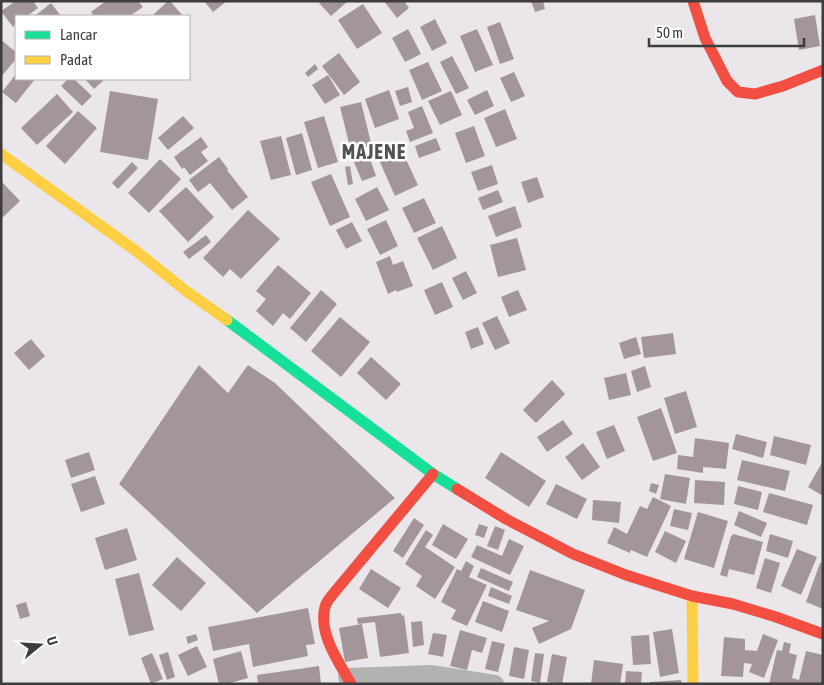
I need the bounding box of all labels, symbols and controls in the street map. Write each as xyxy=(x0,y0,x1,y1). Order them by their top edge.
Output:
legend xyxy=(15,15,190,80)
scale bar xyxy=(649,15,804,47)
text: 50 m xyxy=(656,24,683,41)
text: Lancar xyxy=(60,26,98,43)
text: Padat xyxy=(60,51,92,68)
district label: MAJENE xyxy=(342,140,406,163)
north arrow xyxy=(15,620,65,670)
text: U xyxy=(43,635,61,647)

